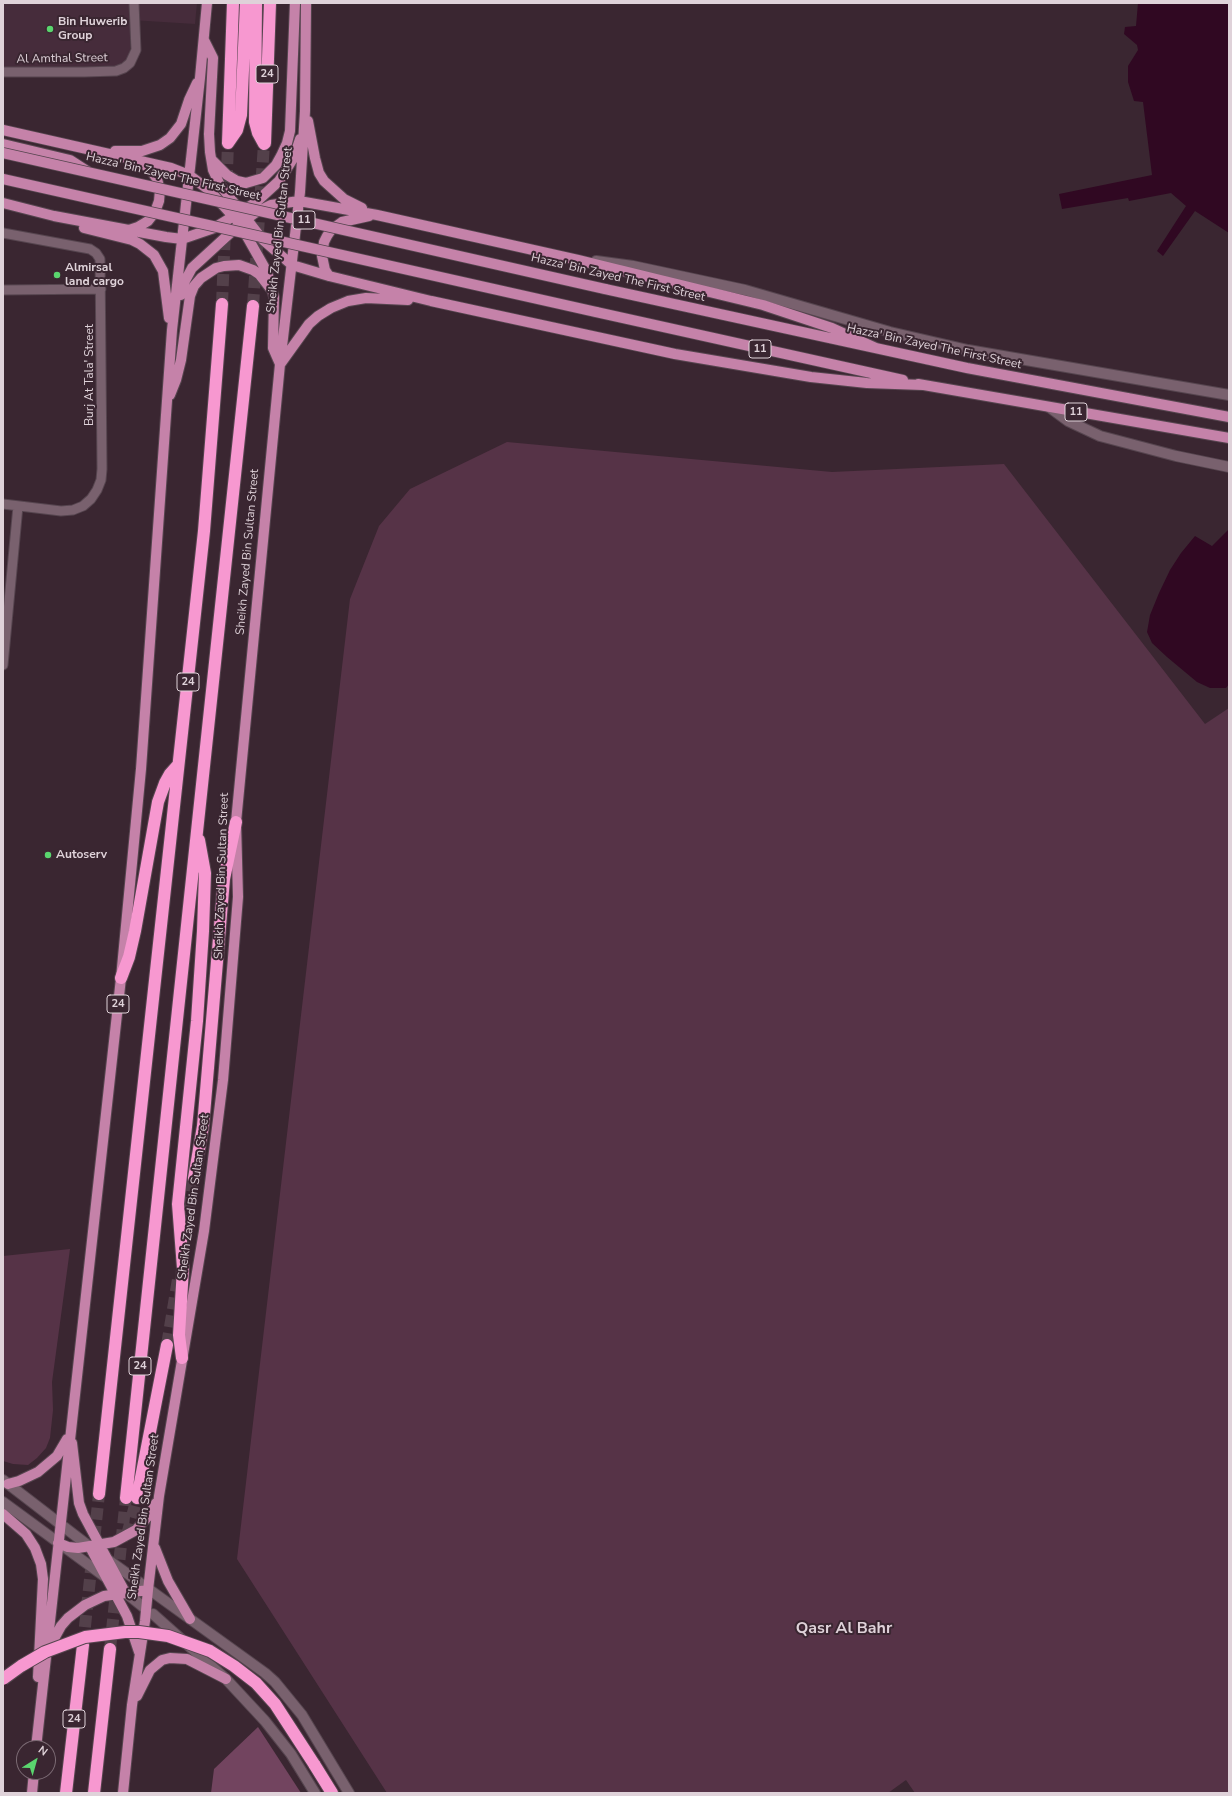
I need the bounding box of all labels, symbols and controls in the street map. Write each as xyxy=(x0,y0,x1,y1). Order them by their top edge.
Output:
place label: Bin Huwerib Group xyxy=(58,15,127,43)
marker: Bin Huwerib Group xyxy=(45,24,55,34)
street label: Al Amthal Street xyxy=(16,51,108,67)
road number: 24 xyxy=(256,65,278,83)
street label: Sheikh Zayed Bin Sultan Street xyxy=(264,146,296,314)
street label: Hazza' Bin Zayed The First Street xyxy=(85,150,261,204)
road number: 11 xyxy=(293,211,315,229)
street label: Hazza' Bin Zayed The First Street xyxy=(530,251,706,305)
place label: Almirsal land cargo xyxy=(65,261,124,289)
marker: Almirsal land cargo xyxy=(52,270,62,280)
street label: Hazza' Bin Zayed The First Street xyxy=(845,321,1023,373)
street label: Burj At Tala' Street xyxy=(83,324,97,426)
road number: 11 xyxy=(749,340,771,358)
road number: 11 xyxy=(1065,403,1087,421)
street label: Sheikh Zayed Bin Sultan Street xyxy=(234,468,262,636)
road number: 24 xyxy=(177,673,199,691)
street label: Sheikh Zayed Bin Sultan Street xyxy=(212,792,232,960)
place label: Autoserv xyxy=(56,848,107,862)
marker: Autoserv xyxy=(43,850,53,860)
road number: 24 xyxy=(107,995,129,1013)
street label: Sheikh Zayed Bin Sultan Street xyxy=(175,1114,213,1280)
road number: 24 xyxy=(129,1357,151,1375)
street label: Sheikh Zayed Bin Sultan Street xyxy=(125,1434,163,1600)
district label: Qasr Al Bahr xyxy=(796,1619,892,1639)
road number: 24 xyxy=(63,1710,85,1728)
north arrow xyxy=(16,1740,56,1780)
text: N xyxy=(35,1742,51,1759)

